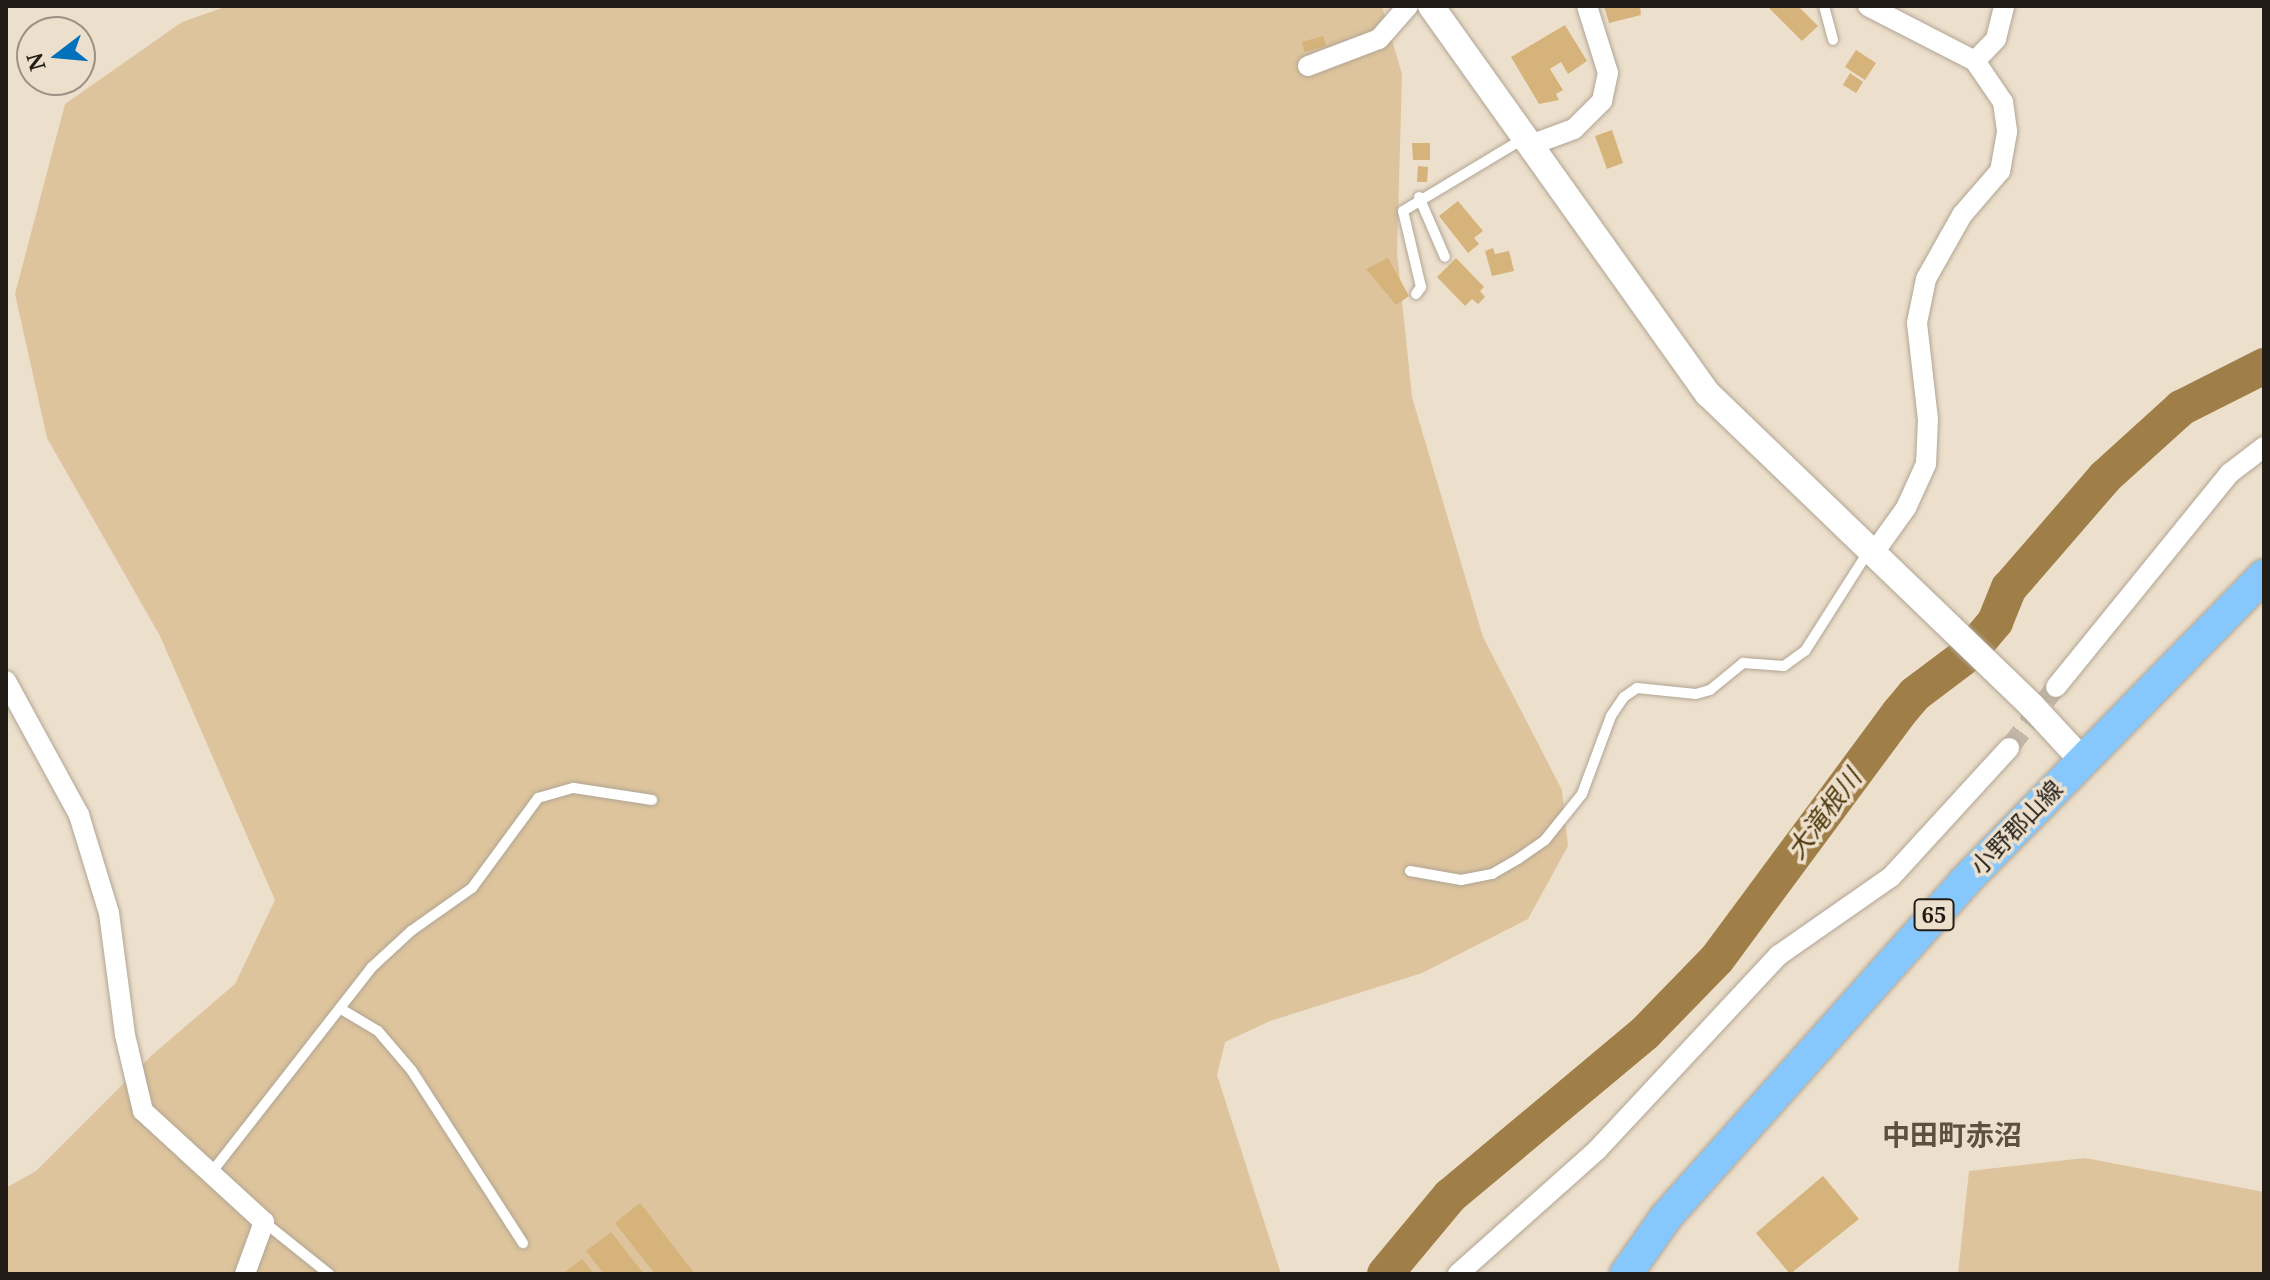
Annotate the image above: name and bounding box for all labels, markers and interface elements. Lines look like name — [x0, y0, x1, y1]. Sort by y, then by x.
north arrow — [16, 16, 96, 96]
text: N — [18, 50, 52, 75]
water label: 大滝根川 — [1780, 763, 1868, 865]
street label: 小野郡山線 — [1964, 774, 2068, 880]
road number: 65 — [1912, 897, 1956, 933]
district label: 中田町赤沼 — [1882, 1117, 2022, 1151]

